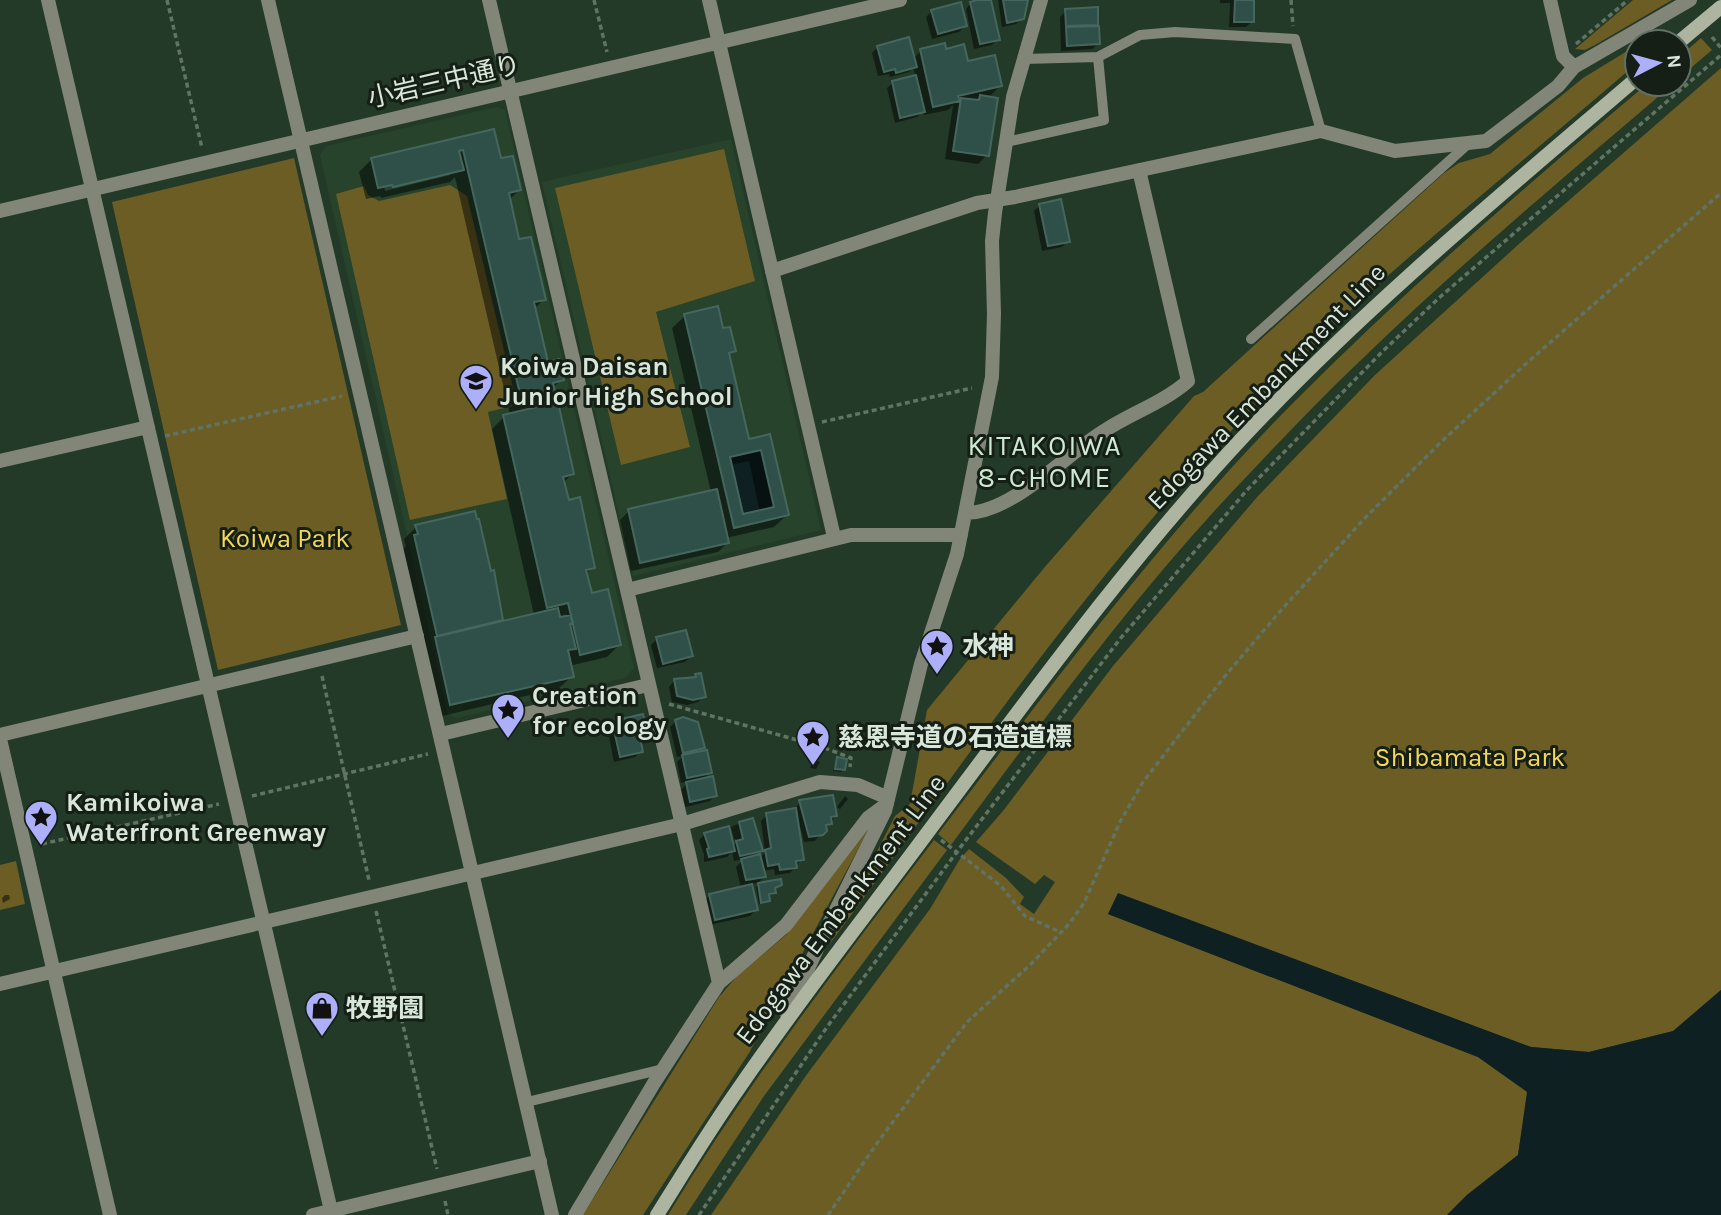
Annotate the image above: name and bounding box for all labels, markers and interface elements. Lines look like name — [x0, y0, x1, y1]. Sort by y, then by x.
north arrow — [1623, 28, 1693, 98]
street label: 小岩三中通り — [365, 49, 524, 114]
text: N — [1662, 53, 1686, 69]
street label: Edogawa Embankment Line — [1141, 257, 1392, 516]
place label: Koiwa Daisan Junior High School — [500, 351, 733, 412]
school or university icon: Koiwa Daisan Junior High School — [457, 362, 495, 411]
district label: KITAKOIWA 8-CHOME — [968, 429, 1122, 494]
park label: Koiwa Park — [220, 523, 350, 554]
place icon: 水神 — [918, 627, 956, 676]
place label: 水神 — [962, 631, 1014, 662]
place label: Creation for ecology — [532, 680, 666, 741]
place icon: Creation for ecology — [489, 691, 527, 740]
place icon: 慈恩寺道の石造道標 — [794, 718, 832, 767]
place label: 慈恩寺道の石造道標 — [838, 722, 1072, 753]
park label: Shibamata Park — [1375, 742, 1565, 773]
street label: Edogawa Embankment Line — [729, 768, 952, 1050]
place label: Kamikoiwa Waterfront Greenway — [66, 787, 326, 848]
place icon: Kamikoiwa Waterfront Greenway — [22, 798, 60, 847]
shop icon: 牧野園 — [303, 989, 341, 1038]
place label: 牧野園 — [346, 993, 424, 1024]

